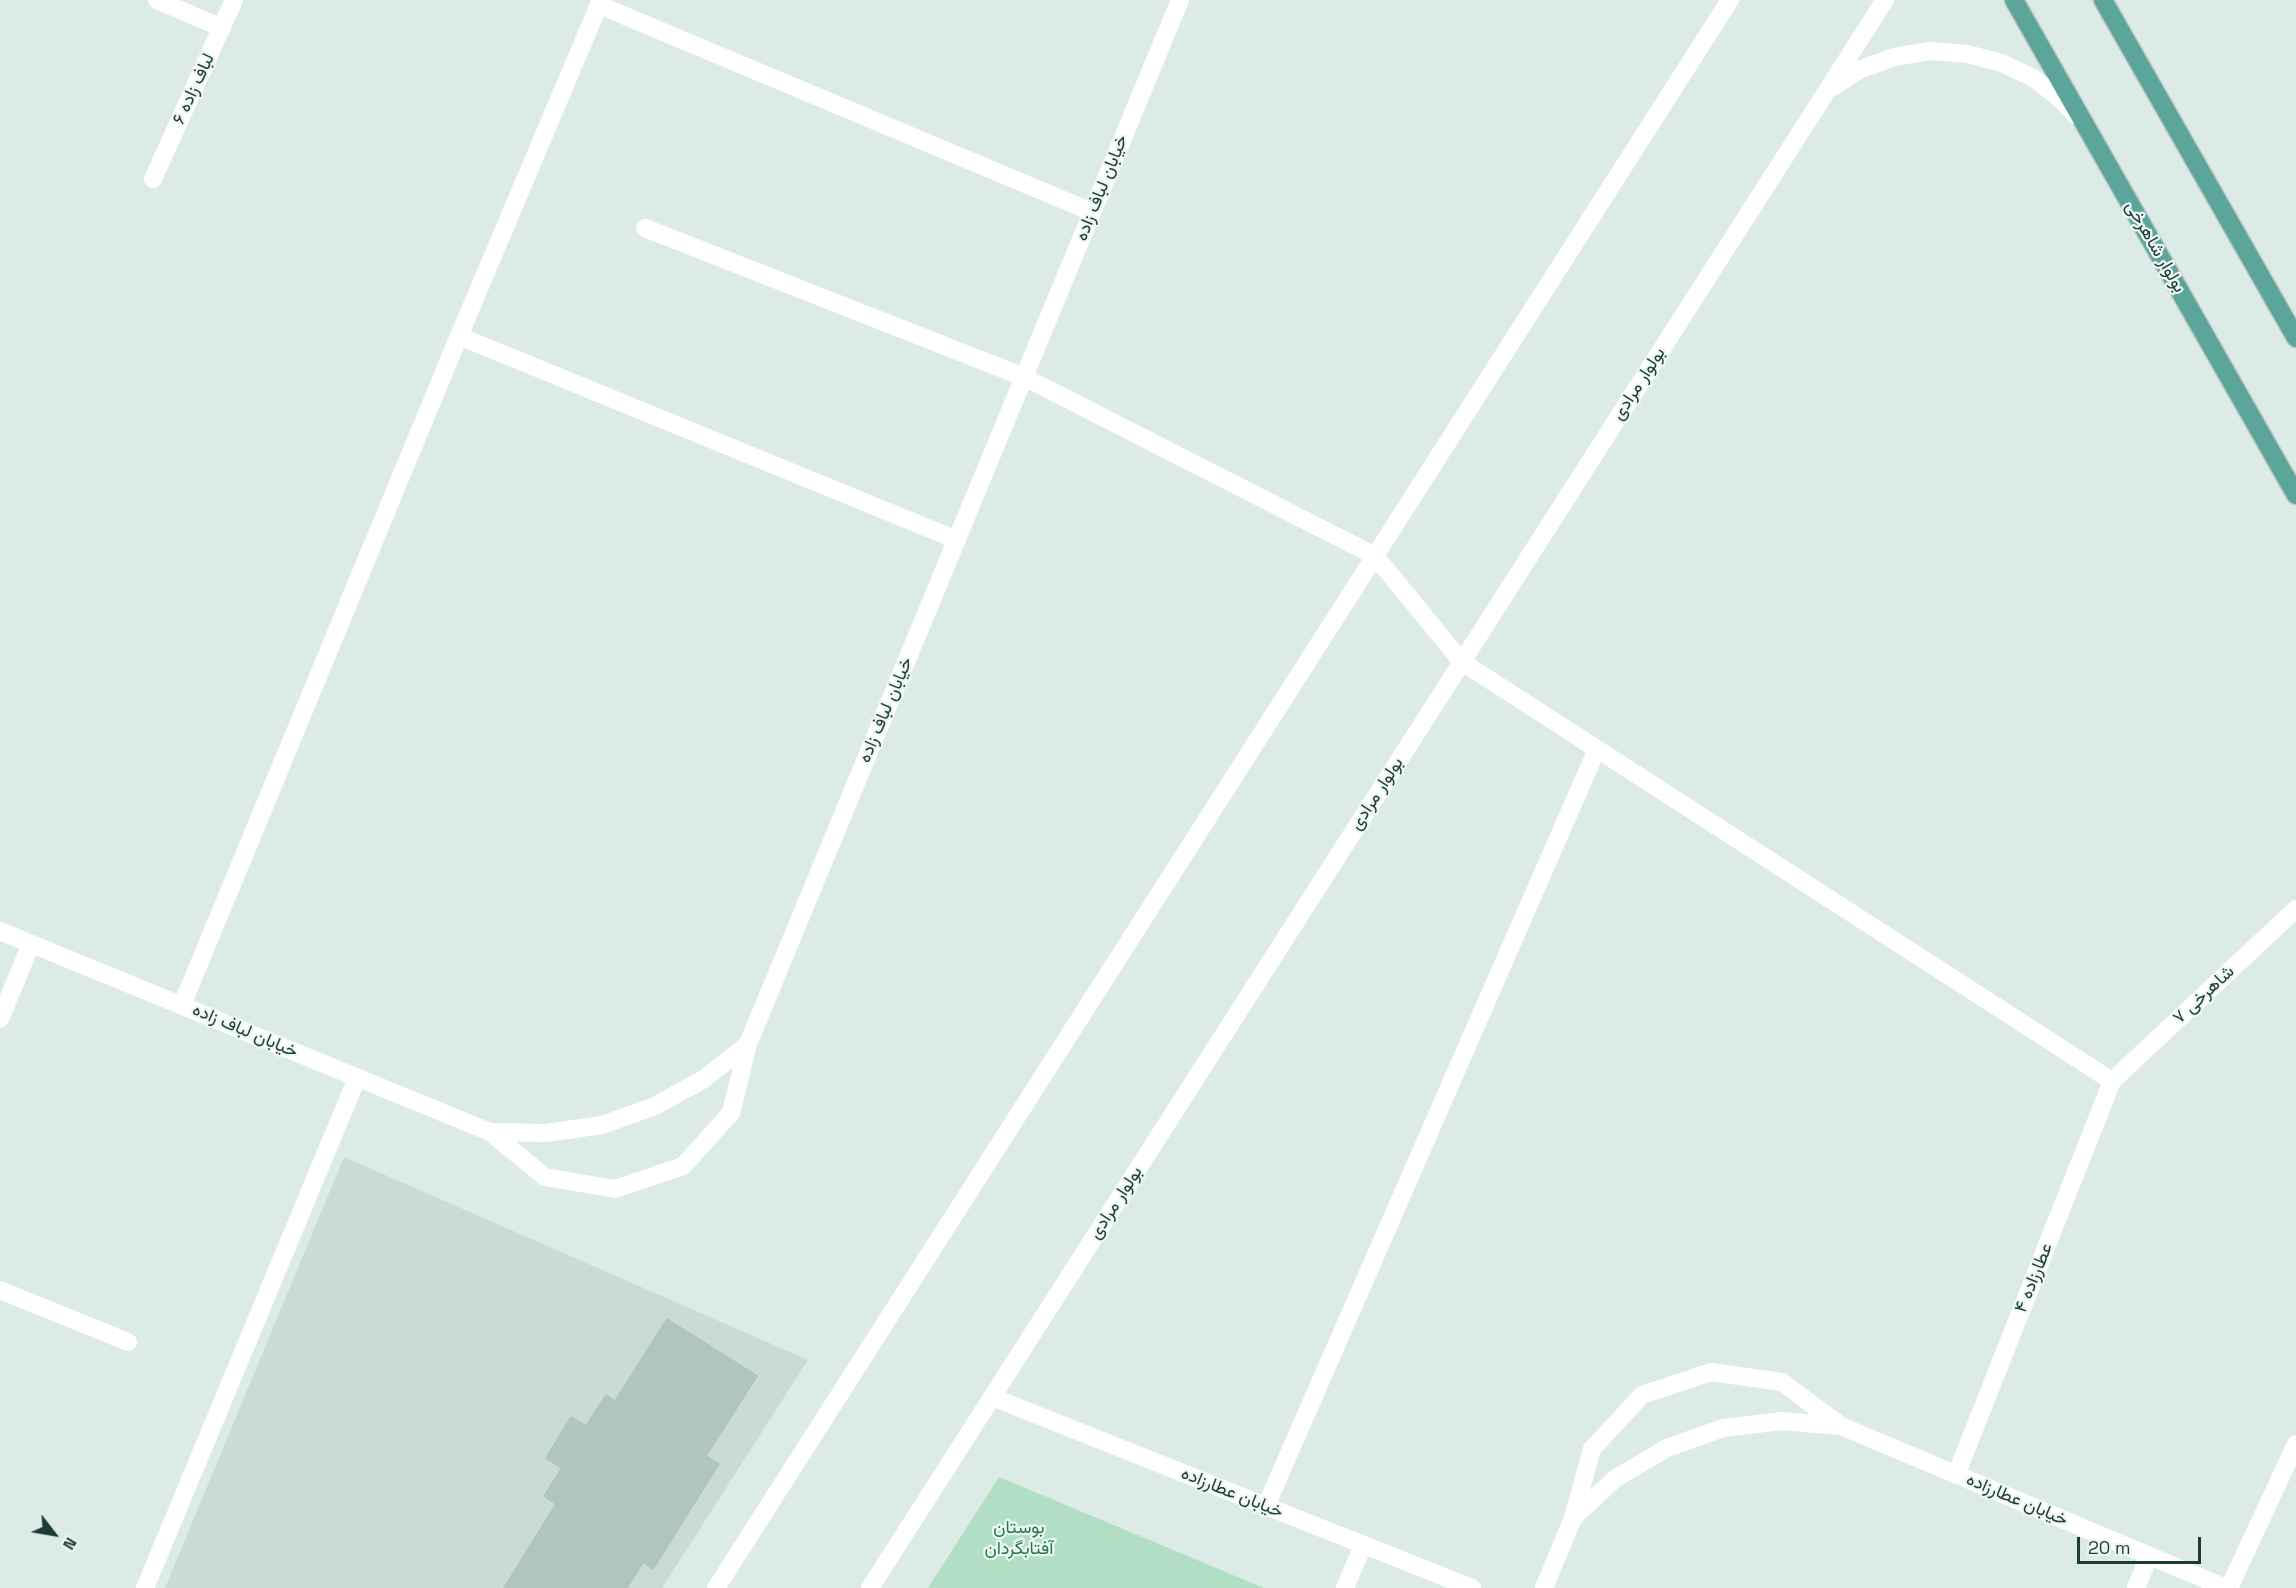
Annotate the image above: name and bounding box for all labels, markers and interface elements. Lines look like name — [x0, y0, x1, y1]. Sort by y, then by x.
street label: لباف زاده ۶ — [168, 50, 220, 128]
street label: خیابان لباف زاده — [1071, 132, 1133, 244]
street label: بولوار شاهرخی — [2120, 197, 2190, 297]
street label: بولوار مرادی — [1608, 344, 1670, 424]
street label: خیابان لباف زاده — [854, 654, 918, 766]
street label: بولوار مرادی — [1346, 754, 1408, 834]
street label: شاهرخی ۷ — [2169, 961, 2239, 1029]
street label: خیابان لباف زاده — [189, 999, 301, 1063]
street label: بولوار مرادی — [1085, 1163, 1147, 1243]
street label: عطارزاده ۴ — [2010, 1240, 2058, 1316]
street label: خیابان عطارزاده — [1178, 1463, 1286, 1523]
street label: خیابان عطارزاده — [1963, 1469, 2071, 1531]
north arrow — [24, 1504, 84, 1564]
park label: بوستان آفتابگردان — [984, 1517, 1054, 1559]
scale bar — [2080, 1525, 2204, 1563]
text: N — [58, 1534, 82, 1554]
text: 20 m — [2088, 1536, 2131, 1559]

